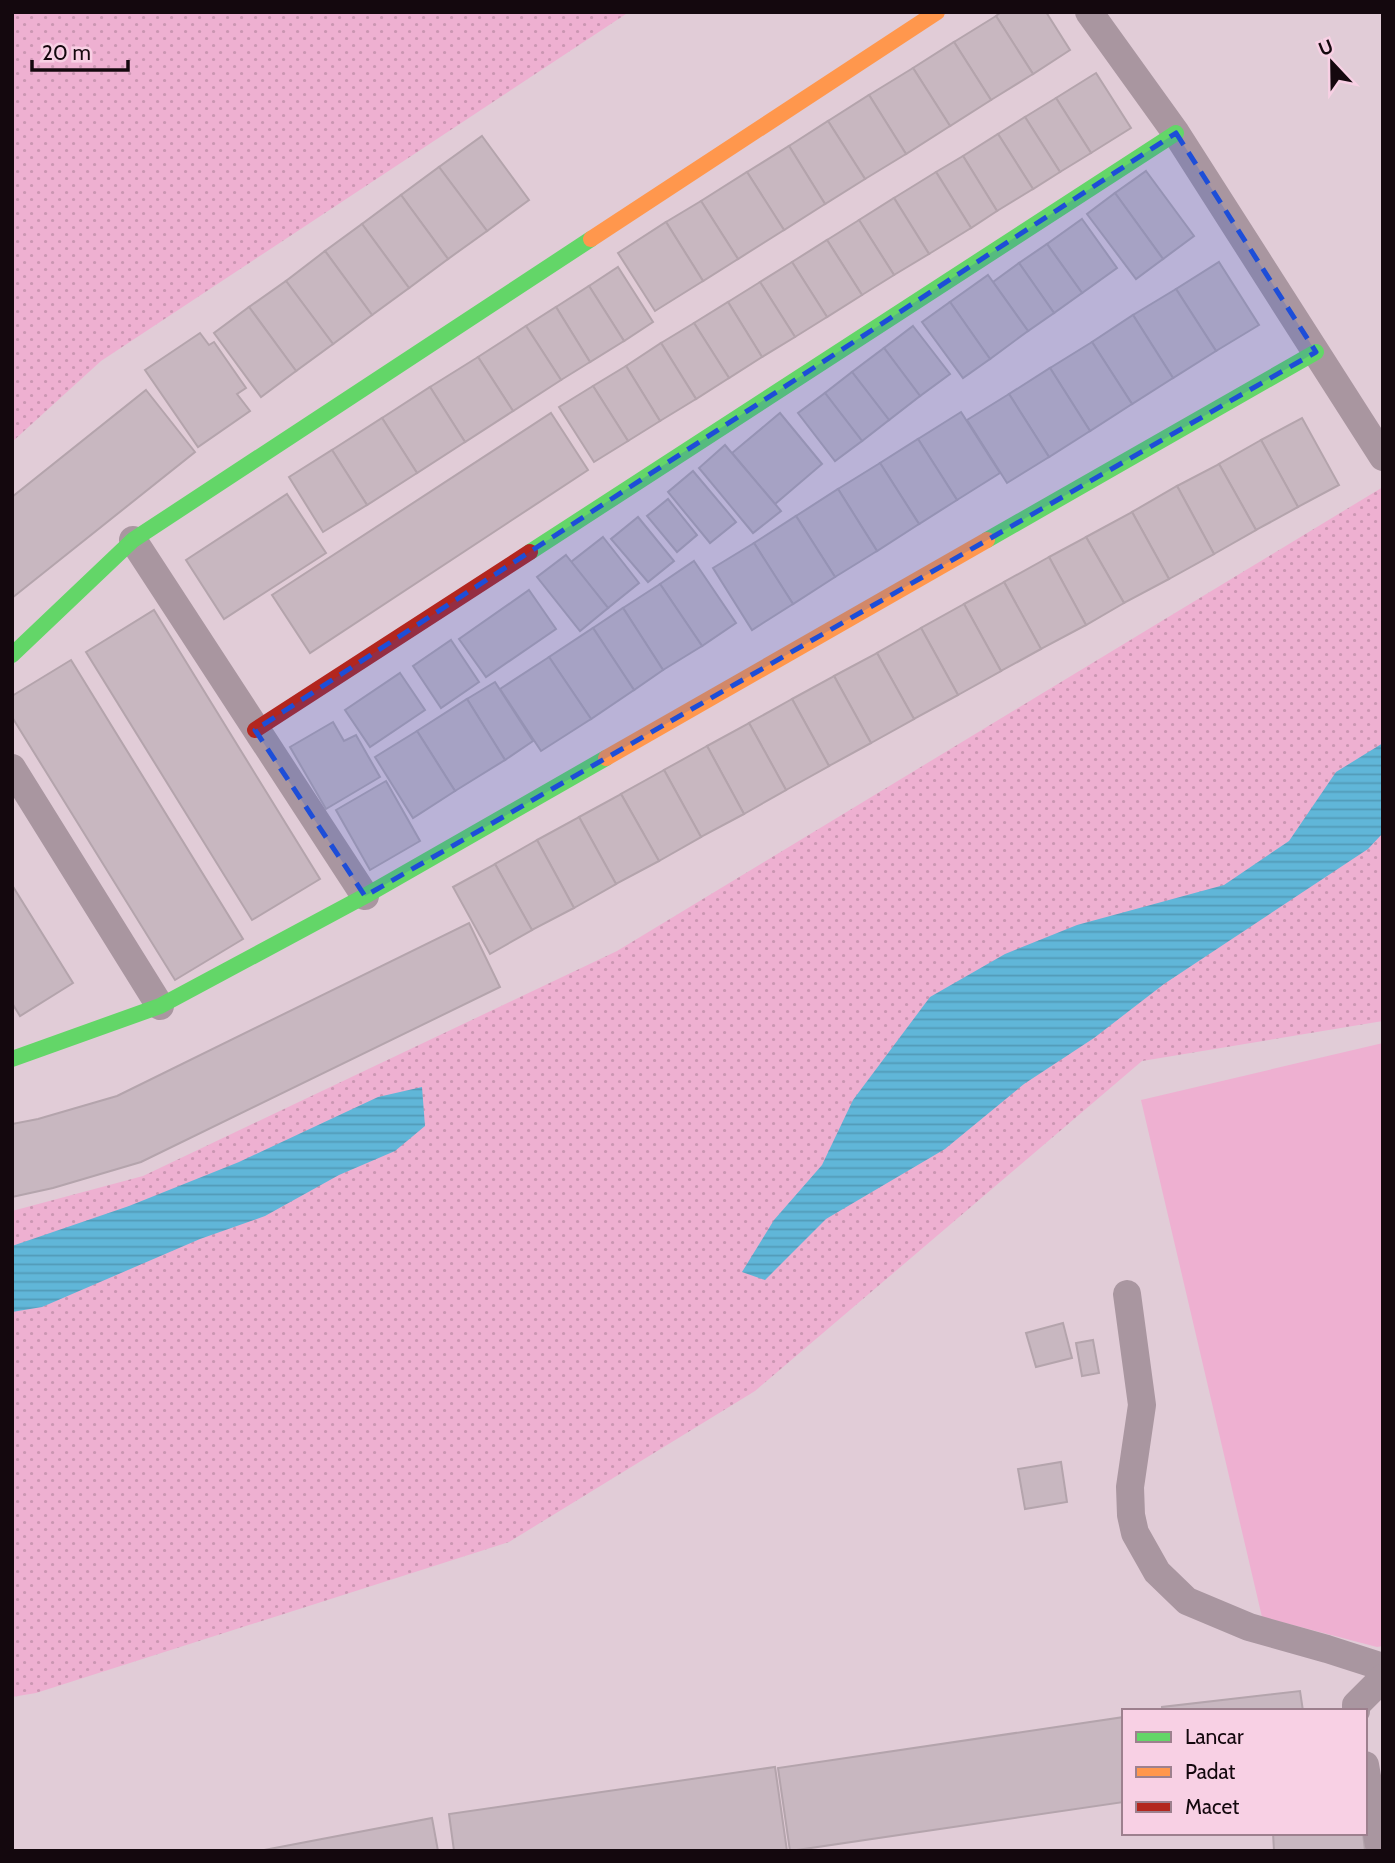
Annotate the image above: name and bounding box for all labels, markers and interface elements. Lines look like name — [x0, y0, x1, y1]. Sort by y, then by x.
scale bar — [32, 28, 128, 72]
north arrow — [1297, 28, 1367, 98]
text: U — [1315, 34, 1336, 61]
text: 20 m — [42, 40, 91, 65]
legend — [1122, 1709, 1367, 1835]
text: Lancar — [1185, 1724, 1244, 1749]
text: Padat — [1185, 1759, 1235, 1784]
text: Macet — [1185, 1794, 1239, 1819]

